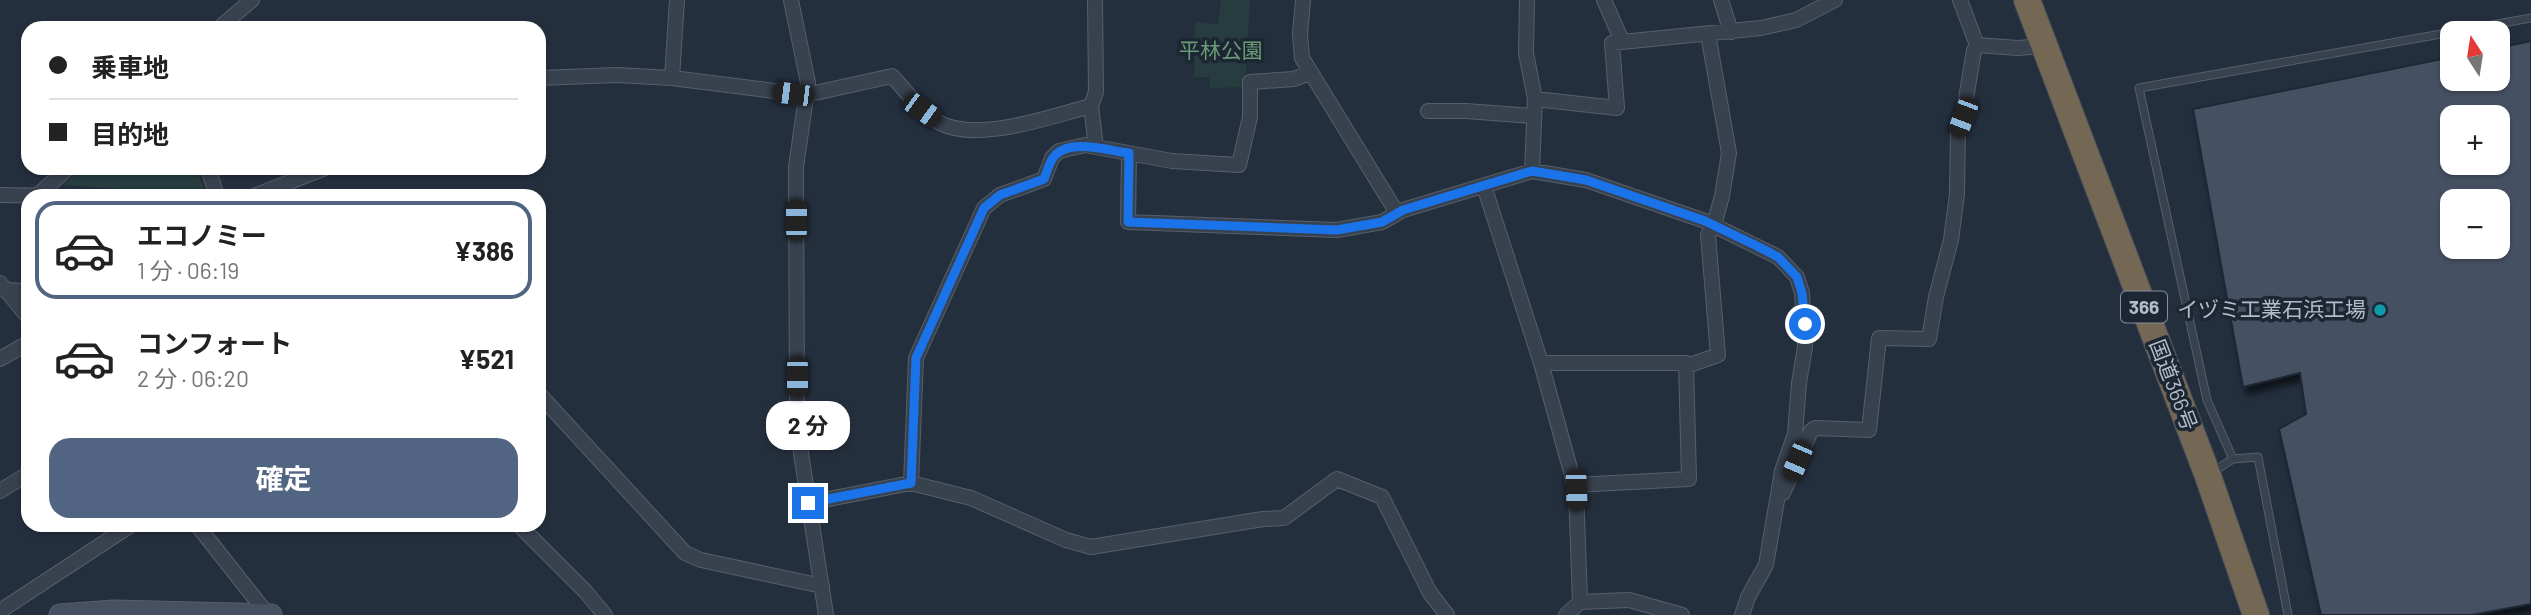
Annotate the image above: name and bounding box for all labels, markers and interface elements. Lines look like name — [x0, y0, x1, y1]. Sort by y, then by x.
north arrow — [2440, 21, 2510, 91]
map controls — [2440, 21, 2510, 259]
park label: 平林公園 — [1179, 37, 1263, 62]
text: 乗車地 — [91, 51, 169, 82]
car — [771, 81, 816, 107]
car — [899, 89, 946, 131]
car — [1946, 94, 1981, 140]
button: + — [2440, 105, 2510, 175]
text: 目的地 — [91, 118, 169, 149]
button: − — [2440, 189, 2510, 259]
car — [786, 199, 807, 241]
icon: car — [53, 219, 116, 282]
text: エコノミー — [137, 219, 267, 250]
text: ¥386 — [454, 235, 514, 266]
text: 1 分 · 06:19 — [137, 256, 239, 284]
road number: 366 — [2121, 292, 2167, 322]
place label: イヅミ工業石浜工場 — [2177, 296, 2366, 321]
marker: イヅミ工業石浜工場 — [2372, 302, 2388, 318]
route start — [1789, 308, 1821, 340]
icon: car — [53, 327, 116, 390]
text: コンフォート — [137, 327, 292, 358]
street label: 国道366号 — [2146, 335, 2203, 433]
text: ¥521 — [459, 343, 514, 374]
car — [787, 356, 808, 398]
text: 2 分 · 06:20 — [137, 364, 249, 392]
callout: 2 分 — [766, 402, 850, 450]
text: 2 分 — [788, 411, 828, 439]
button: 確定 — [49, 438, 518, 518]
car — [1780, 438, 1815, 484]
car — [1565, 469, 1588, 511]
route end — [792, 487, 824, 519]

